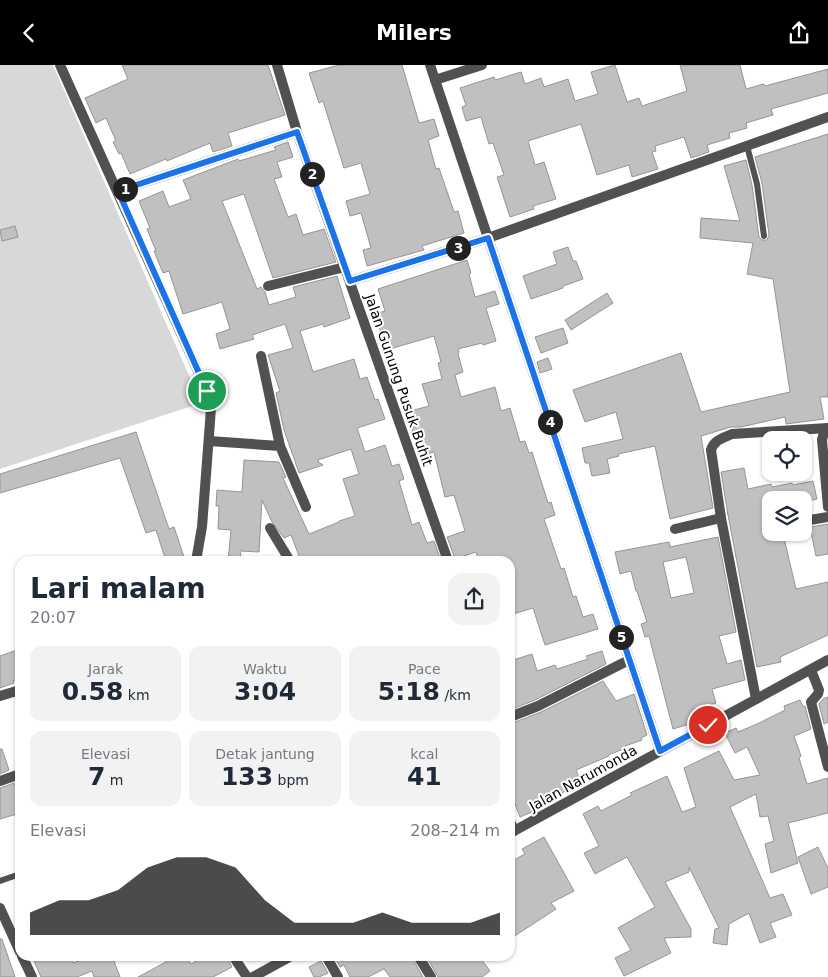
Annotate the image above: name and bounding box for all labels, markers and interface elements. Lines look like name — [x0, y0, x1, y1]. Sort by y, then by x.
icon: back — [15, 19, 43, 47]
icon: share — [785, 19, 813, 47]
text: Milers — [376, 20, 452, 45]
pin: 2 — [300, 161, 324, 187]
text: 2 — [308, 166, 317, 182]
pin: 1 — [112, 177, 138, 201]
text: 1 — [121, 181, 130, 197]
pin: 3 — [446, 235, 470, 261]
text: 3 — [454, 240, 463, 256]
street label: Jalan Gunung Pusuk Buhit — [362, 291, 436, 469]
pin — [186, 370, 228, 412]
icon: arrive — [193, 377, 221, 405]
pin: 4 — [538, 409, 562, 435]
text: 4 — [546, 414, 555, 430]
map controls — [762, 431, 812, 541]
button: locate — [762, 431, 812, 481]
button: layers — [762, 491, 812, 541]
text: Lari malam — [30, 572, 206, 605]
button: share — [448, 573, 500, 625]
text: 20:07 — [30, 608, 76, 627]
pin: 5 — [608, 625, 634, 649]
text: 5 — [617, 629, 626, 645]
text: Jarak — [88, 661, 123, 677]
text: Waktu — [243, 661, 287, 677]
text: Pace — [408, 661, 441, 677]
text: 0.58 — [62, 677, 123, 706]
text: 3:04 — [234, 677, 296, 706]
text: 5:18 — [378, 677, 440, 706]
text: km — [123, 687, 150, 703]
text: /km — [440, 687, 471, 703]
pin — [687, 704, 729, 746]
icon: check — [694, 711, 722, 739]
street label: Jalan Narumonda — [525, 742, 640, 815]
text: Elevasi — [81, 746, 130, 762]
text: Detak jantung — [215, 746, 315, 762]
text: kcal — [410, 746, 438, 762]
text: 7 — [88, 762, 105, 791]
text: 133 — [221, 762, 273, 791]
text: 41 — [407, 762, 442, 791]
text: m — [105, 772, 123, 788]
text: bpm — [273, 772, 309, 788]
text: Elevasi — [30, 821, 86, 840]
text: 208–214 m — [410, 821, 500, 840]

